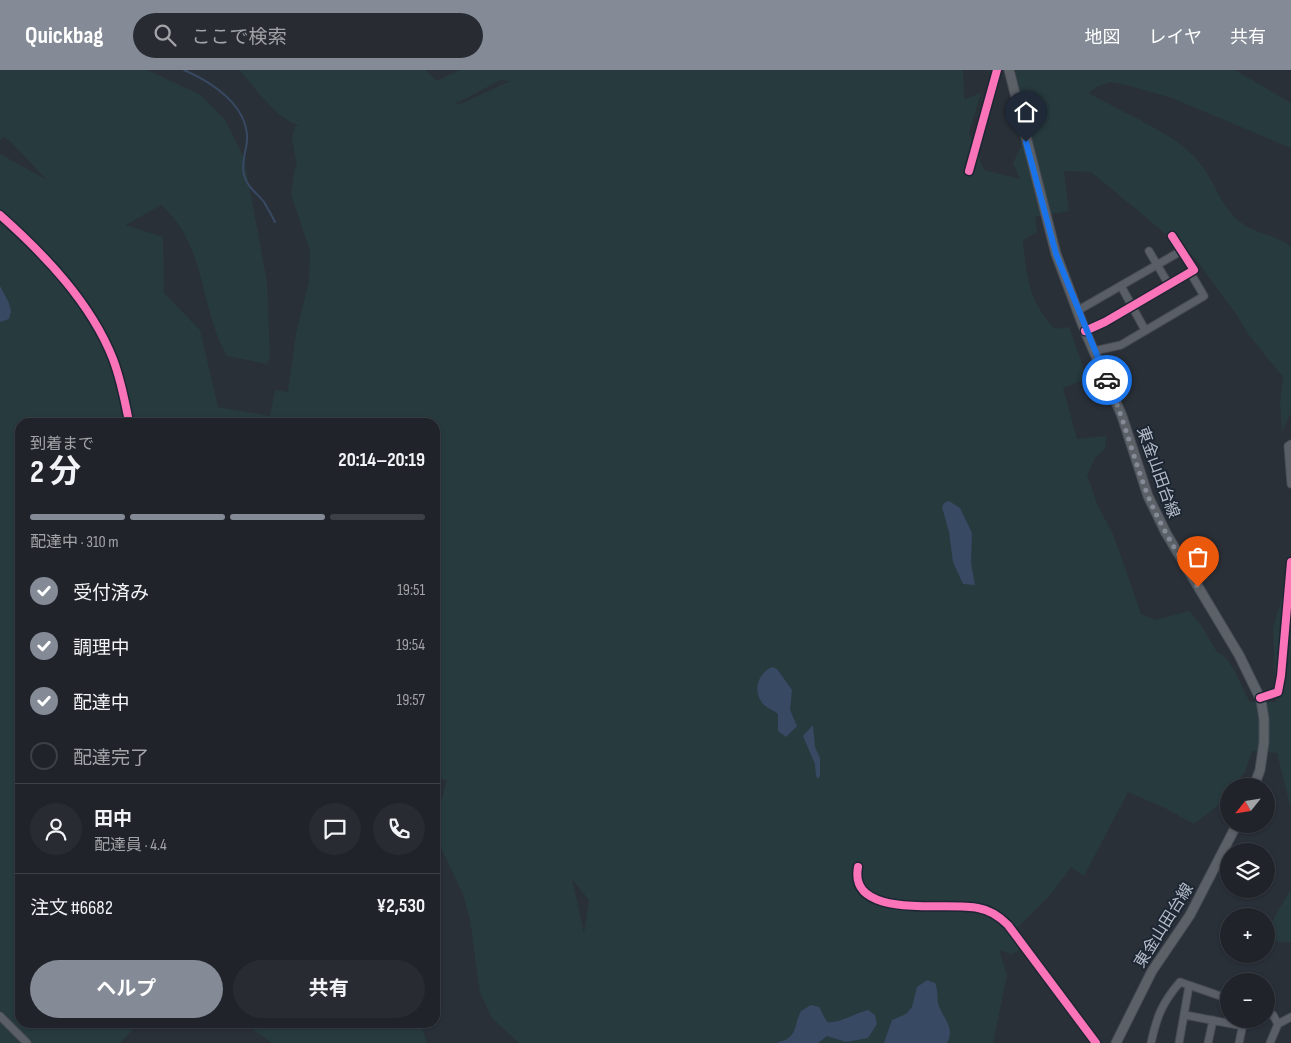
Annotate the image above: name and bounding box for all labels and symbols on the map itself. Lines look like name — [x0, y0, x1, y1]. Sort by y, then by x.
pin — [1005, 91, 1047, 142]
courier — [1082, 355, 1132, 405]
street label: 東金山田台線 — [1132, 424, 1183, 521]
pin — [1177, 536, 1219, 587]
north arrow — [1220, 778, 1275, 832]
street label: 東金山田台線 — [1131, 880, 1198, 972]

